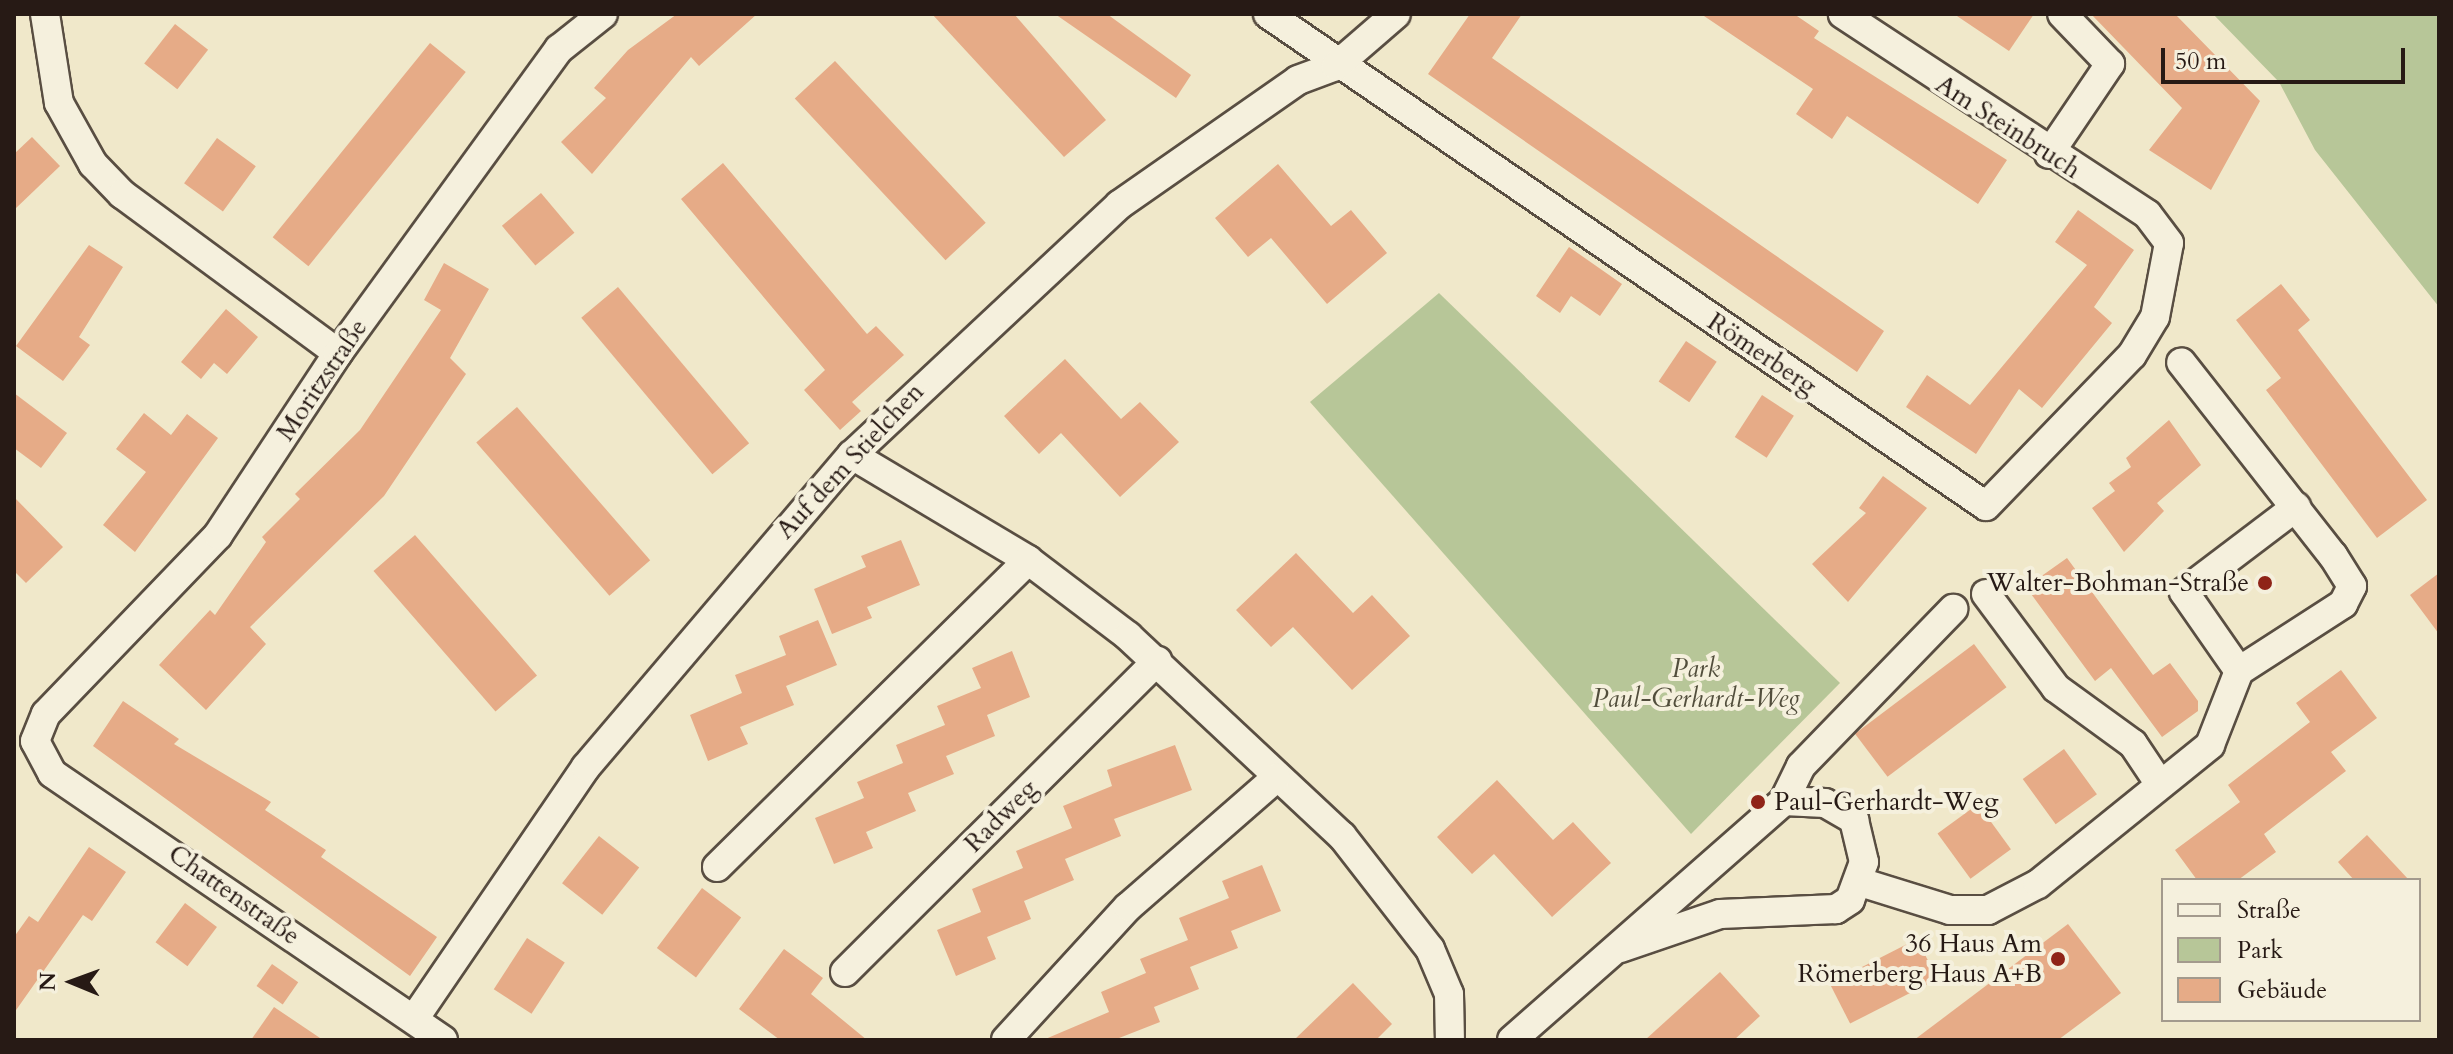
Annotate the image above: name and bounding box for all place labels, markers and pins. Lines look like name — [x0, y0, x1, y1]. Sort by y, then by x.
place label: Walter-Bohman-Straße — [1986, 567, 2249, 599]
marker: Walter-Bohman-Straße — [2256, 574, 2274, 592]
place label: Paul-Gerhardt-Weg — [1774, 786, 1999, 818]
marker: Paul-Gerhardt-Weg — [1749, 793, 1767, 811]
place label: 36 Haus Am Römerberg Haus A+B — [1797, 928, 2042, 990]
marker: 36 Haus Am Römerberg Haus A+B — [2049, 950, 2067, 968]

